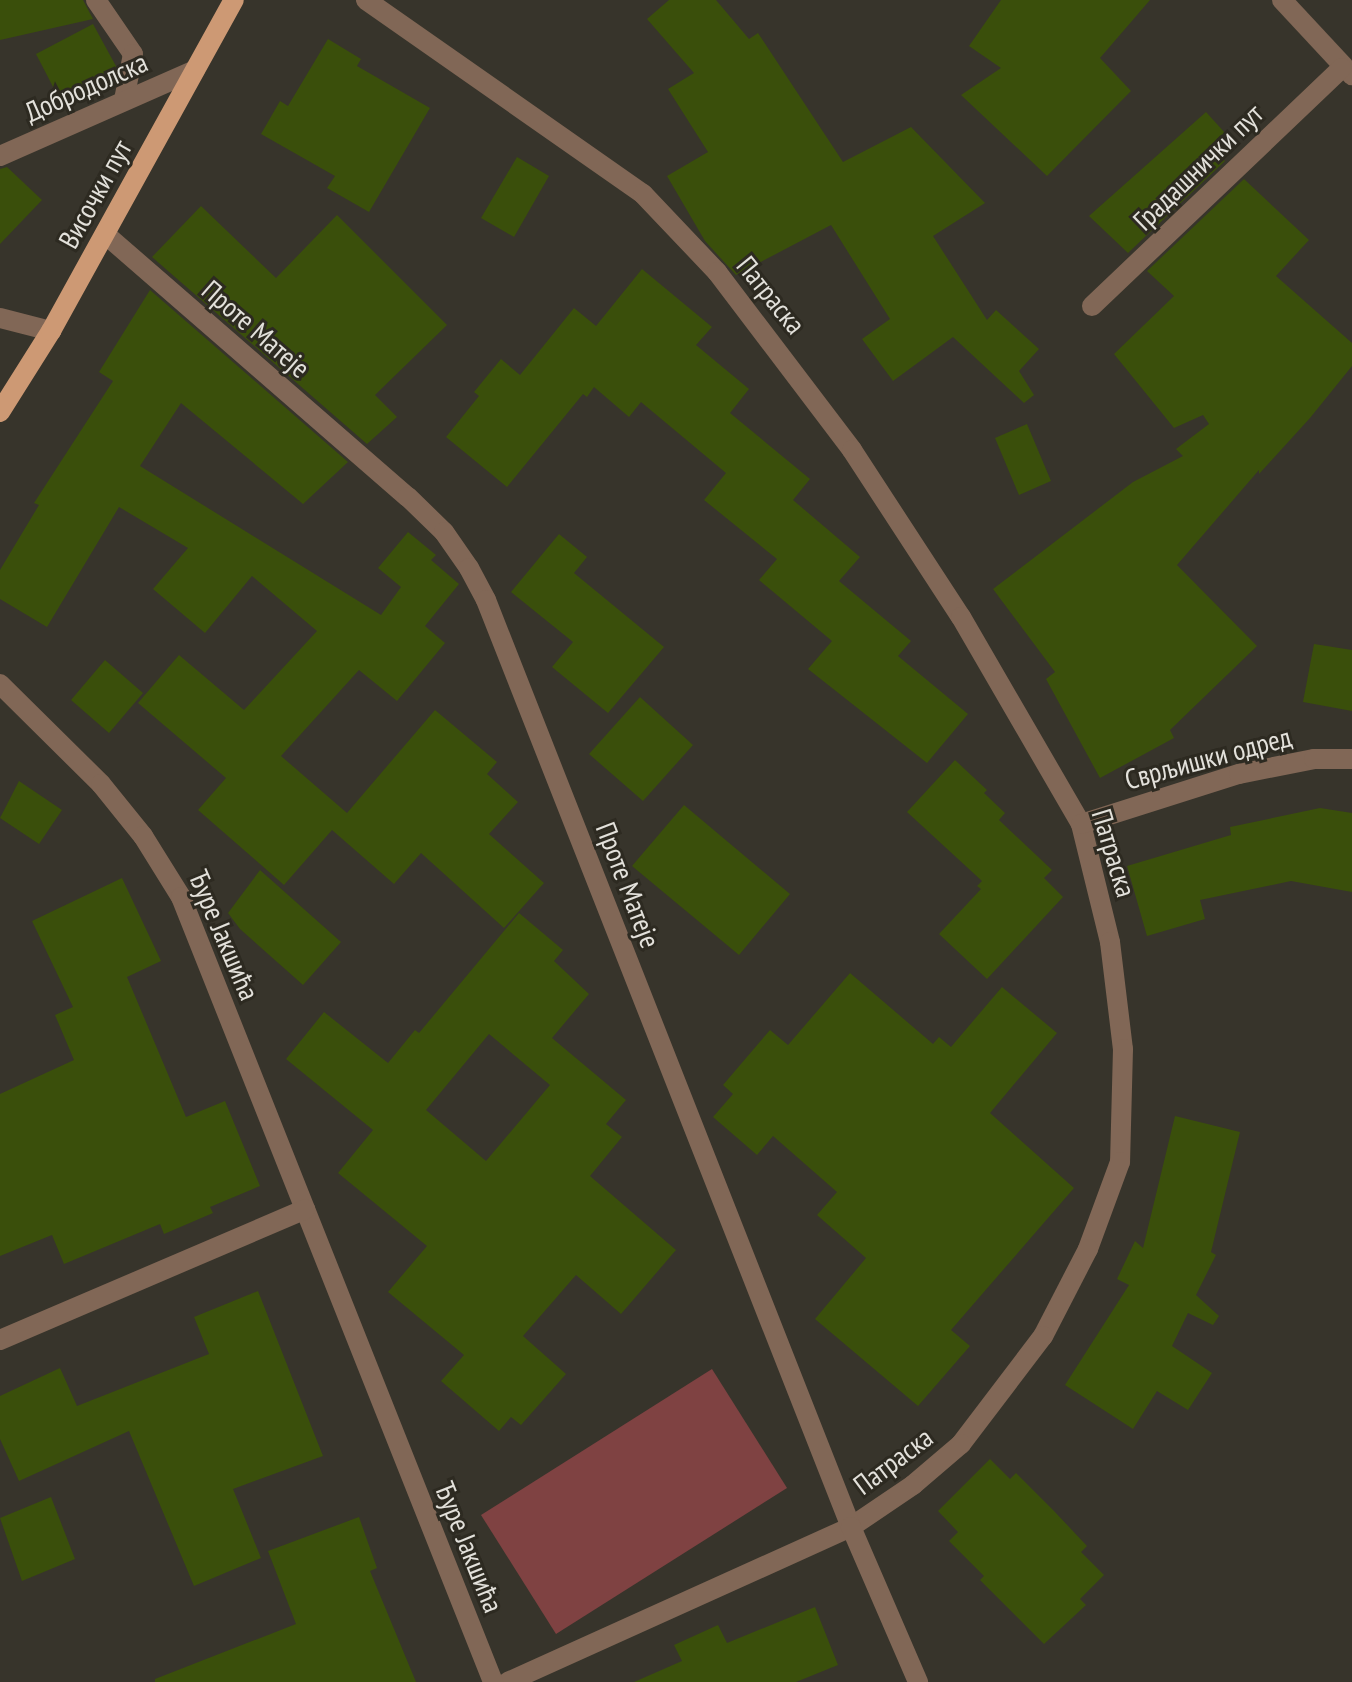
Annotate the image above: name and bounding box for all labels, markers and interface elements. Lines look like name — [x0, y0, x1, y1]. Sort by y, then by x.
street label: Добродолска — [19, 45, 153, 129]
street label: Градашнички пут — [1126, 97, 1270, 237]
street label: Височки пут — [51, 134, 139, 254]
street label: Патраска — [730, 249, 812, 341]
street label: Проте Матеје — [195, 273, 317, 385]
street label: Сврљишки одред — [1121, 720, 1295, 796]
street label: Патраска — [1085, 805, 1143, 901]
street label: Проте Матеје — [589, 818, 667, 952]
street label: Ђуре Јакшића — [182, 865, 266, 1005]
street label: Патраска — [847, 1420, 939, 1502]
street label: Ђуре Јакшића — [428, 1477, 510, 1617]

